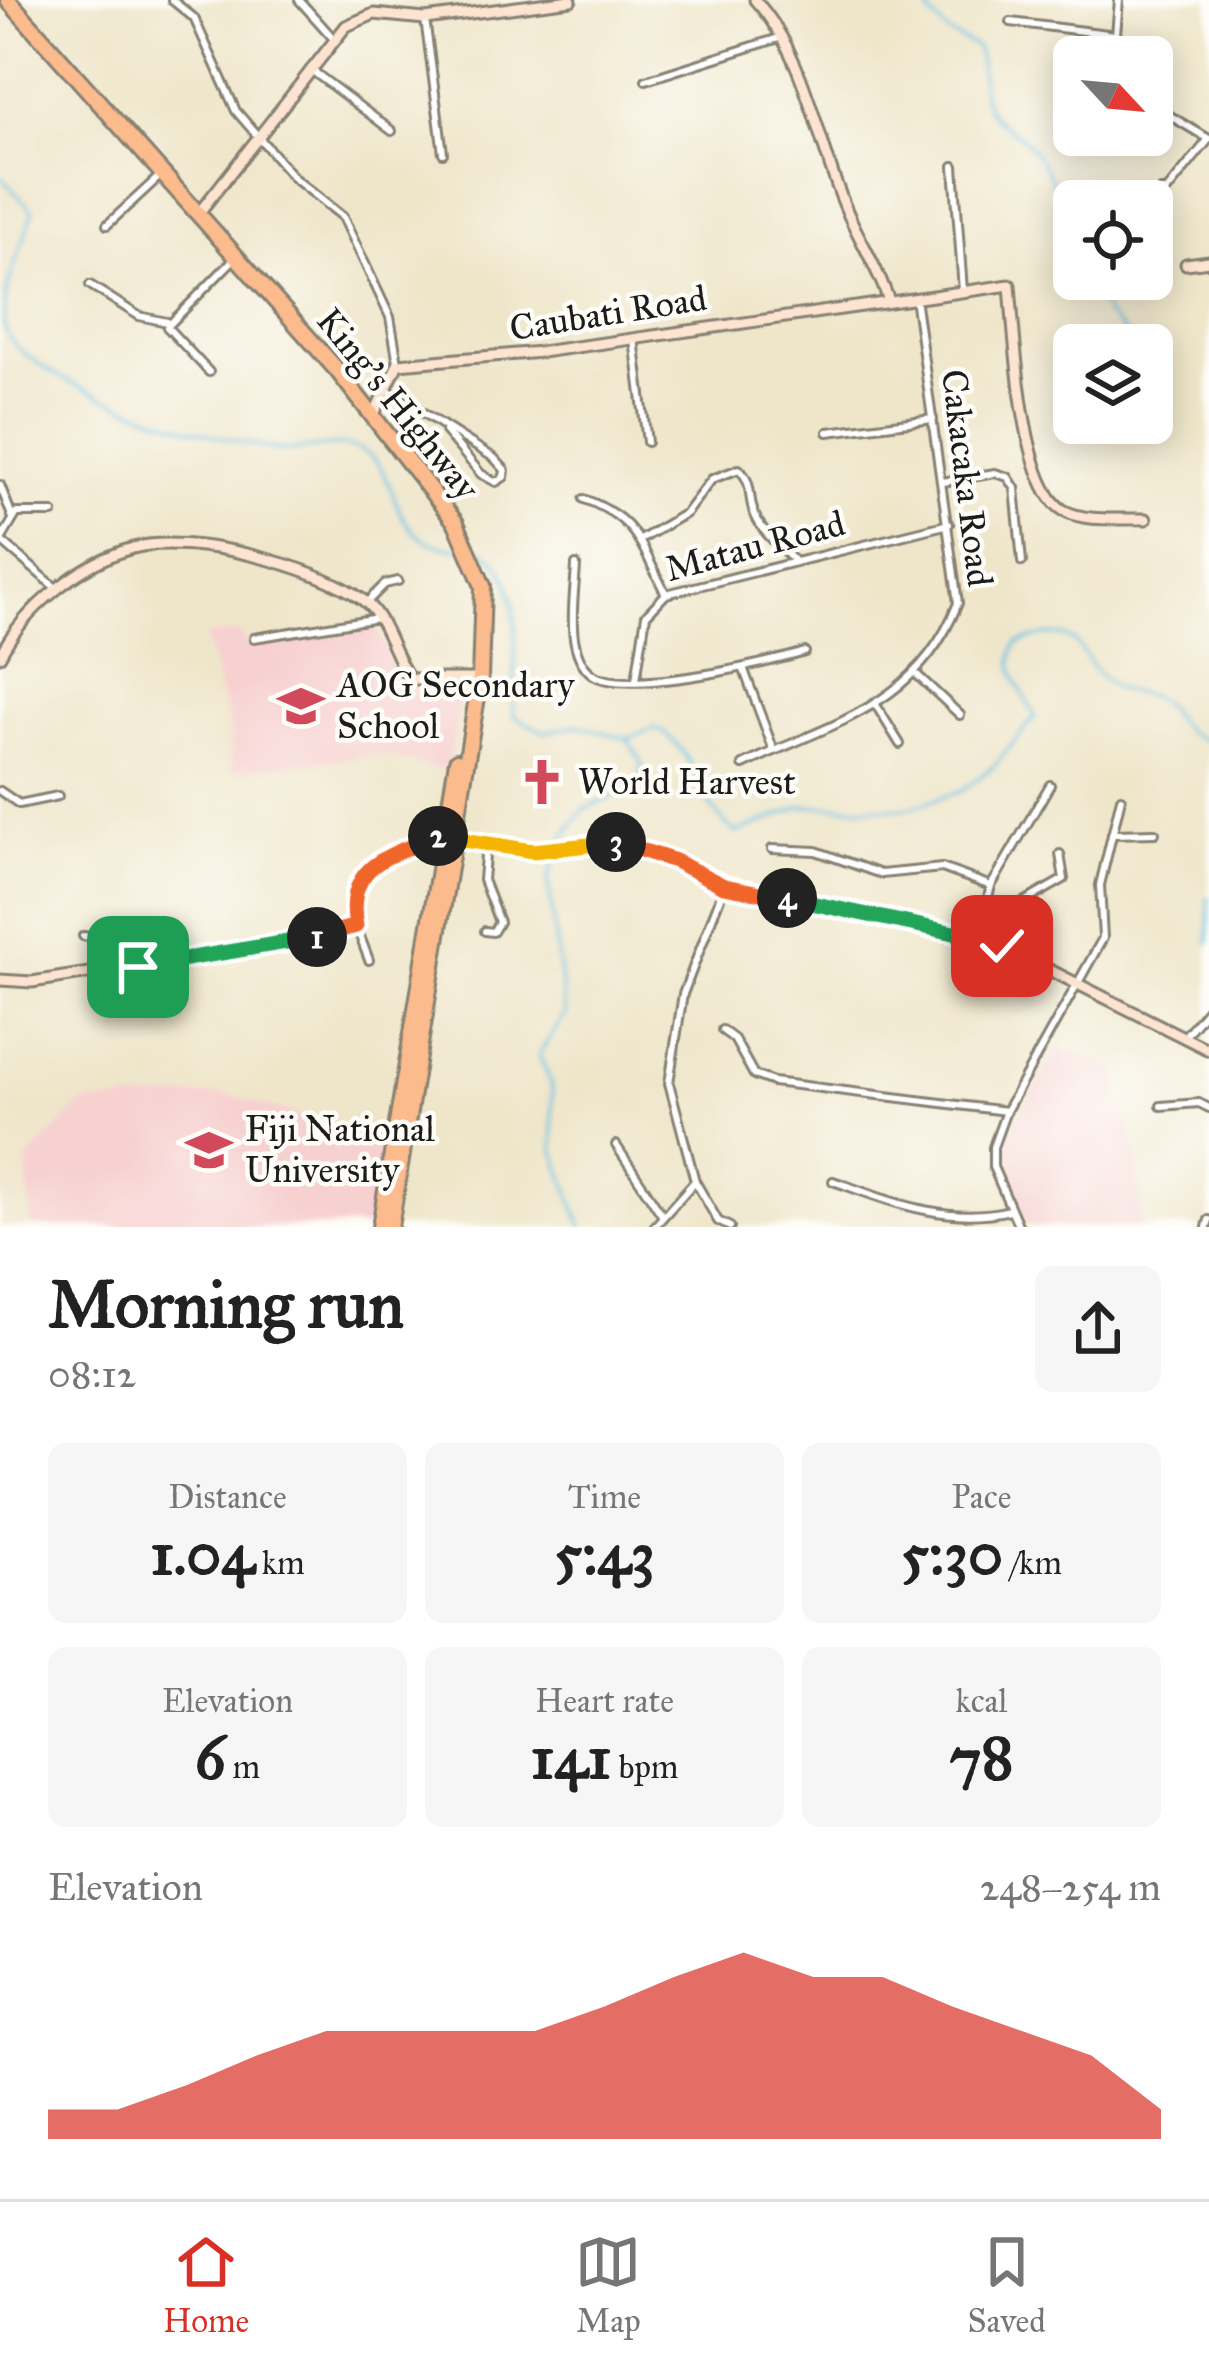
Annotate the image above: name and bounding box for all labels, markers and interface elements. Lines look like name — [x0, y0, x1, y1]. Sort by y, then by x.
north arrow — [1053, 36, 1173, 156]
map controls — [1053, 36, 1173, 444]
button: locate — [1053, 180, 1173, 300]
street label: Caubati Road — [506, 276, 710, 350]
street label: King's Highway — [307, 299, 489, 510]
button: layers — [1053, 324, 1173, 444]
street label: Cakacaka Road — [932, 367, 1002, 589]
street label: Matau Road — [660, 501, 850, 591]
place label: AOG Secondary School — [335, 663, 575, 748]
school or university icon: AOG Secondary School — [276, 681, 326, 731]
church icon: World Harvest — [517, 757, 567, 807]
place label: World Harvest — [578, 760, 796, 804]
pin: 2 — [408, 806, 468, 866]
pin: 3 — [586, 812, 646, 872]
text: 2 — [430, 816, 446, 856]
text: 3 — [609, 822, 623, 862]
pin: 4 — [757, 868, 817, 928]
text: 4 — [778, 878, 796, 918]
pin — [951, 895, 1053, 997]
pin: 1 — [287, 907, 347, 967]
icon: check — [969, 913, 1035, 979]
pin — [87, 916, 189, 1018]
text: 1 — [310, 917, 324, 957]
icon: arrive — [105, 934, 171, 1000]
place label: Fiji National University — [245, 1107, 435, 1192]
school or university icon: Fiji National University — [184, 1125, 234, 1175]
text: Morning run — [48, 1264, 404, 1345]
button: share — [1035, 1266, 1161, 1392]
text: 08:12 — [48, 1350, 136, 1398]
text: Distance — [168, 1477, 287, 1517]
text: Time — [568, 1477, 641, 1517]
text: Pace — [952, 1477, 1011, 1517]
text: 1.04 — [150, 1517, 255, 1590]
text: 5:43 — [554, 1517, 655, 1590]
text: 5:30 — [901, 1517, 1003, 1590]
text: km — [255, 1543, 305, 1583]
text: /km — [1003, 1543, 1062, 1583]
text: Elevation — [162, 1681, 293, 1721]
text: Heart rate — [535, 1681, 674, 1721]
text: kcal — [956, 1681, 1007, 1721]
text: 6 — [195, 1721, 225, 1794]
text: 141 — [530, 1721, 611, 1794]
text: 78 — [950, 1721, 1013, 1794]
text: m — [225, 1747, 260, 1787]
text: bpm — [611, 1747, 679, 1787]
text: Elevation — [48, 1863, 203, 1911]
text: 248–254 m — [980, 1863, 1161, 1911]
tab: Home — [163, 2229, 249, 2341]
tab: Map — [575, 2229, 641, 2341]
tab: Saved — [968, 2229, 1046, 2341]

